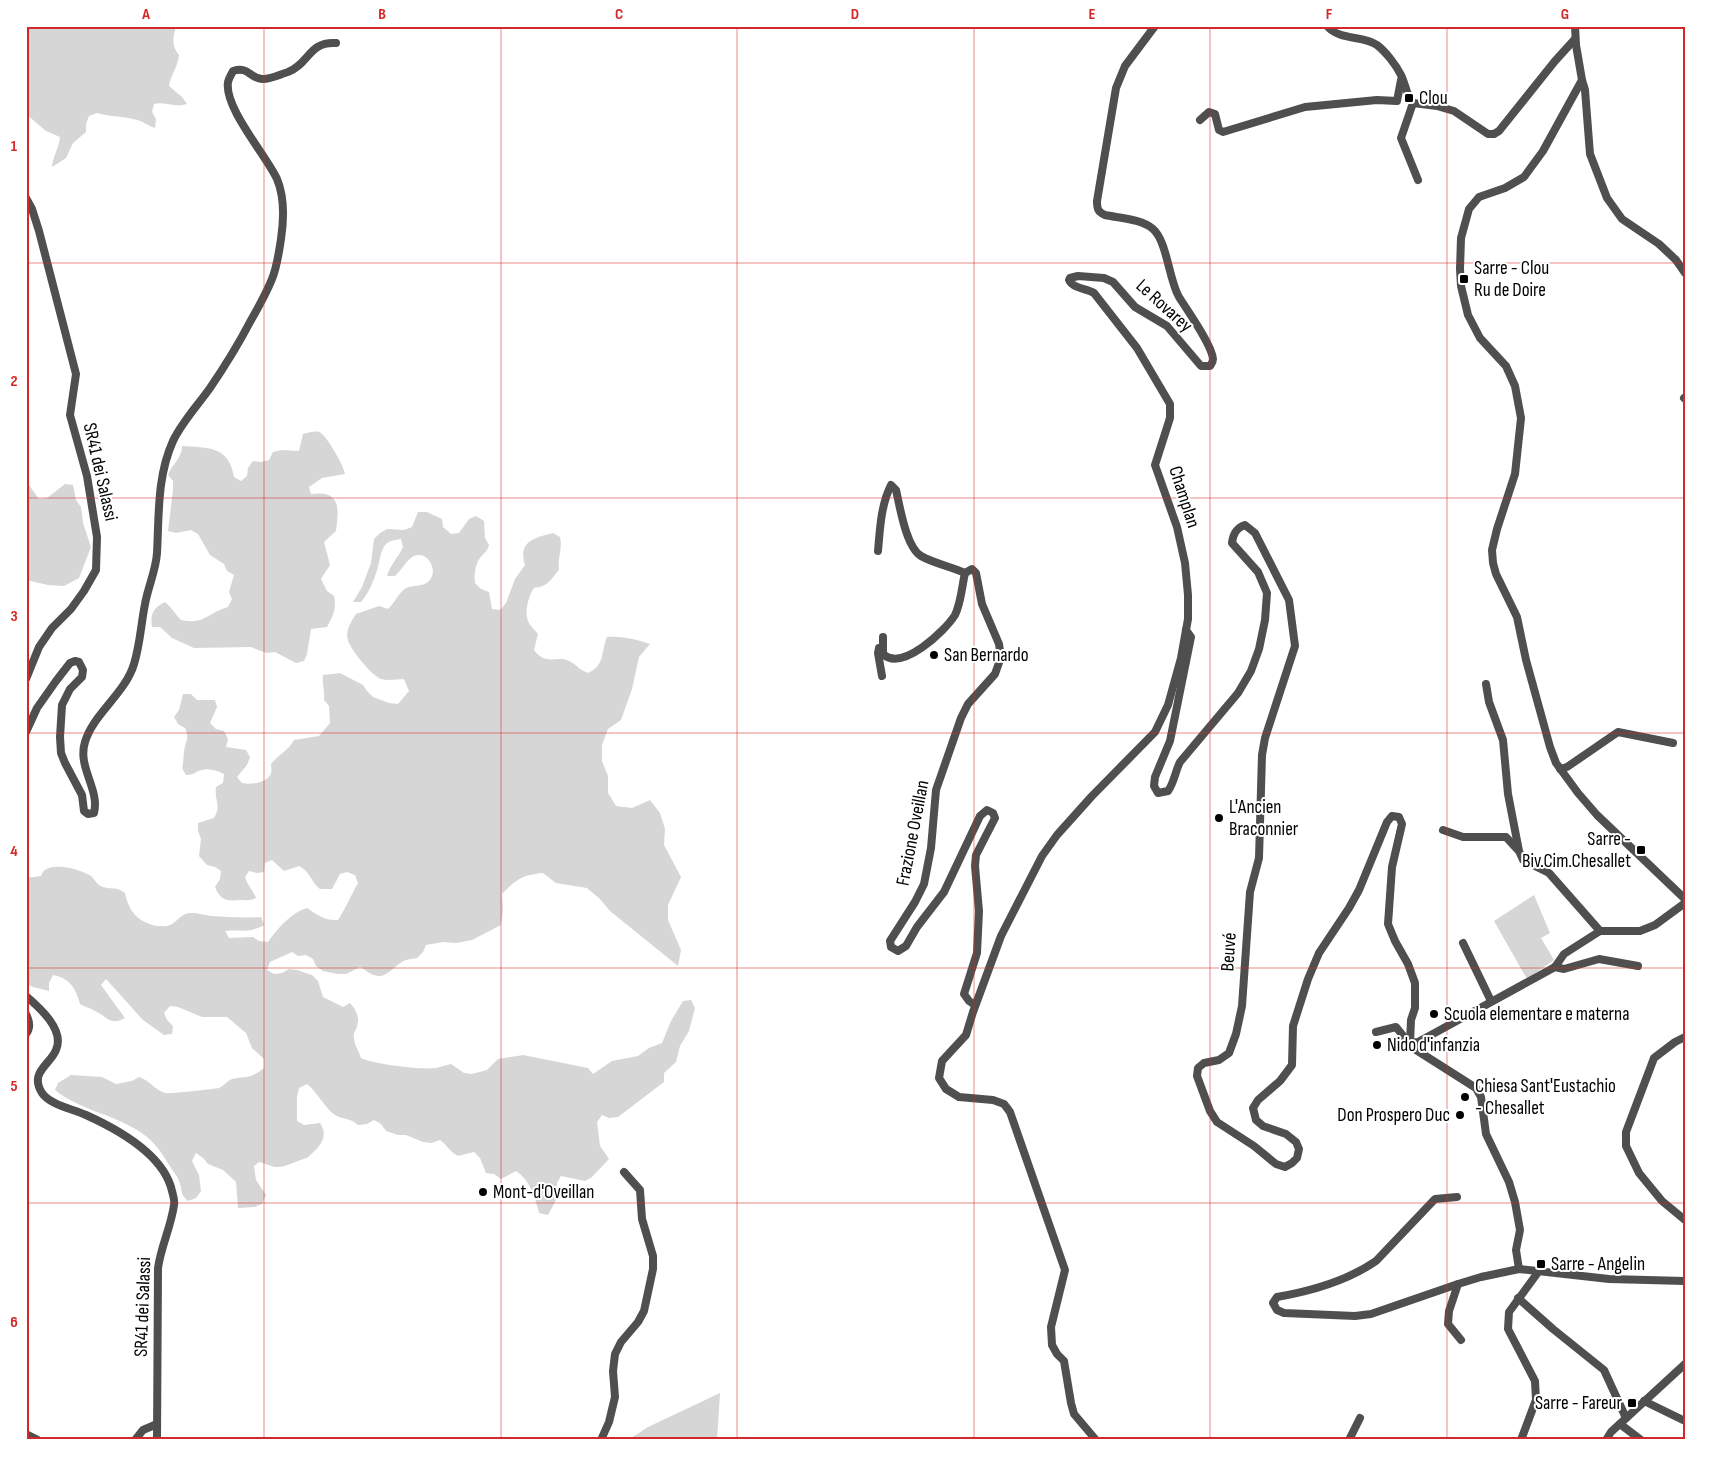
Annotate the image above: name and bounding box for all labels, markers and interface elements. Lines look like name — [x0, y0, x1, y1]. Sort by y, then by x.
text: A — [141, 5, 150, 24]
text: B — [378, 5, 386, 24]
text: C — [615, 5, 623, 24]
text: D — [851, 5, 859, 24]
text: E — [1089, 5, 1096, 24]
text: F — [1326, 5, 1333, 24]
text: G — [1561, 5, 1569, 24]
place label: Clou — [1419, 87, 1448, 110]
marker: Clou — [1403, 92, 1415, 104]
text: 1 — [11, 137, 18, 156]
place label: Sarre - Clou Ru de Doire — [1474, 257, 1549, 302]
marker: Sarre - Clou Ru de Doire — [1458, 273, 1470, 285]
street label: Le Rovarey — [1131, 275, 1198, 338]
text: 2 — [10, 372, 18, 391]
street label: SR41 dei Salassi — [78, 421, 122, 523]
street label: Champlan — [1163, 463, 1205, 531]
text: 3 — [10, 607, 18, 626]
place label: San Bernardo — [944, 644, 1029, 667]
marker: San Bernardo — [928, 649, 940, 661]
street label: Frazione Oveillan — [892, 778, 934, 888]
place label: L'Ancien Braconnier — [1229, 796, 1299, 841]
marker: L'Ancien Braconnier — [1213, 812, 1225, 824]
place label: Sarre - Biv.Cim.Chesallet — [1522, 828, 1631, 873]
text: 4 — [10, 842, 18, 861]
marker: Sarre - Biv.Cim.Chesallet — [1635, 844, 1647, 856]
street label: Beuvé — [1216, 932, 1242, 972]
place label: Scuola elementare e materna — [1444, 1003, 1630, 1026]
marker: Scuola elementare e materna — [1428, 1008, 1440, 1020]
place label: Nido d'infanzia — [1387, 1034, 1480, 1057]
marker: Nido d'infanzia — [1371, 1039, 1383, 1051]
place label: Chiesa Sant'Eustachio - Chesallet — [1475, 1075, 1616, 1120]
text: 5 — [10, 1077, 18, 1096]
marker: Chiesa Sant'Eustachio - Chesallet — [1459, 1091, 1471, 1103]
place label: Don Prospero Duc — [1337, 1104, 1450, 1127]
marker: Don Prospero Duc — [1454, 1109, 1466, 1121]
place label: Mont-d'Oveillan — [493, 1181, 594, 1204]
marker: Mont-d'Oveillan — [477, 1186, 489, 1198]
place label: Sarre - Angelin — [1551, 1253, 1645, 1276]
street label: SR41 dei Salassi — [130, 1257, 156, 1357]
marker: Sarre - Angelin — [1535, 1258, 1547, 1270]
text: 6 — [10, 1313, 18, 1332]
place label: Sarre - Fareur — [1535, 1392, 1623, 1415]
marker: Sarre - Fareur — [1626, 1397, 1638, 1409]

